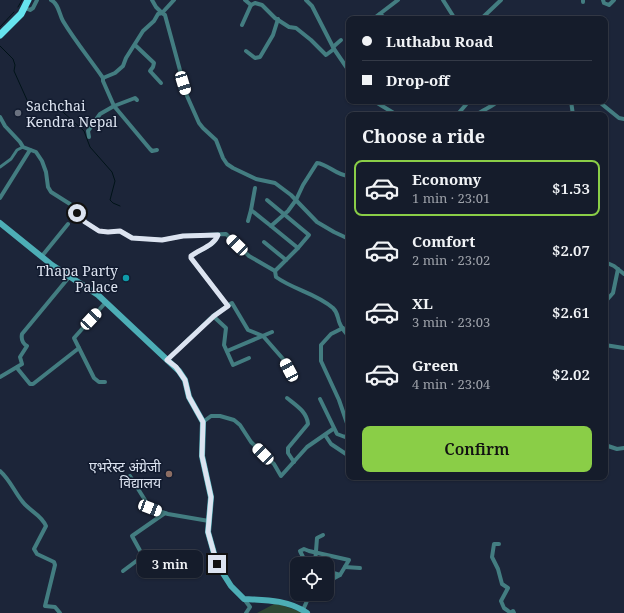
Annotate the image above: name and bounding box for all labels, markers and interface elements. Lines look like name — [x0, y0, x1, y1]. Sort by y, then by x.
text: Luthabu Road — [386, 31, 493, 51]
car — [174, 70, 192, 96]
text: Drop-off — [386, 70, 450, 90]
place label: Sachchai Kendra Nepal — [26, 96, 118, 131]
marker: Sachchai Kendra Nepal — [13, 108, 23, 118]
text: Choose a ride — [362, 124, 485, 148]
text: Economy — [412, 169, 481, 189]
icon: car — [364, 170, 400, 206]
text: $1.53 — [552, 178, 590, 198]
text: 1 min · 23:01 — [412, 189, 490, 207]
route start — [68, 204, 86, 222]
text: Comfort — [412, 231, 475, 251]
car — [224, 232, 250, 258]
icon: car — [364, 232, 400, 268]
text: $2.07 — [552, 240, 590, 260]
text: 2 min · 23:02 — [412, 251, 490, 269]
place label: Thapa Party Palace — [37, 261, 118, 296]
marker: Thapa Party Palace — [121, 273, 131, 283]
text: XL — [412, 293, 433, 313]
icon: car — [364, 294, 400, 330]
text: $2.61 — [552, 302, 590, 322]
car — [78, 306, 104, 332]
text: 3 min · 23:03 — [412, 313, 490, 331]
text: Green — [412, 355, 459, 375]
icon: car — [364, 356, 400, 392]
car — [278, 357, 300, 383]
text: $2.02 — [552, 364, 590, 384]
text: 4 min · 23:04 — [412, 375, 490, 393]
button: Confirm — [362, 426, 592, 472]
car — [250, 441, 276, 467]
place label: एभरेस्ट अंग्रेजी विद्यालय — [89, 457, 162, 492]
marker: एभरेस्ट अंग्रेजी विद्यालय — [164, 469, 174, 479]
car — [137, 498, 163, 518]
callout: 3 min — [137, 550, 203, 578]
text: 3 min — [152, 555, 188, 573]
route end — [208, 555, 226, 573]
map controls — [290, 557, 334, 601]
button: locate — [290, 557, 334, 601]

